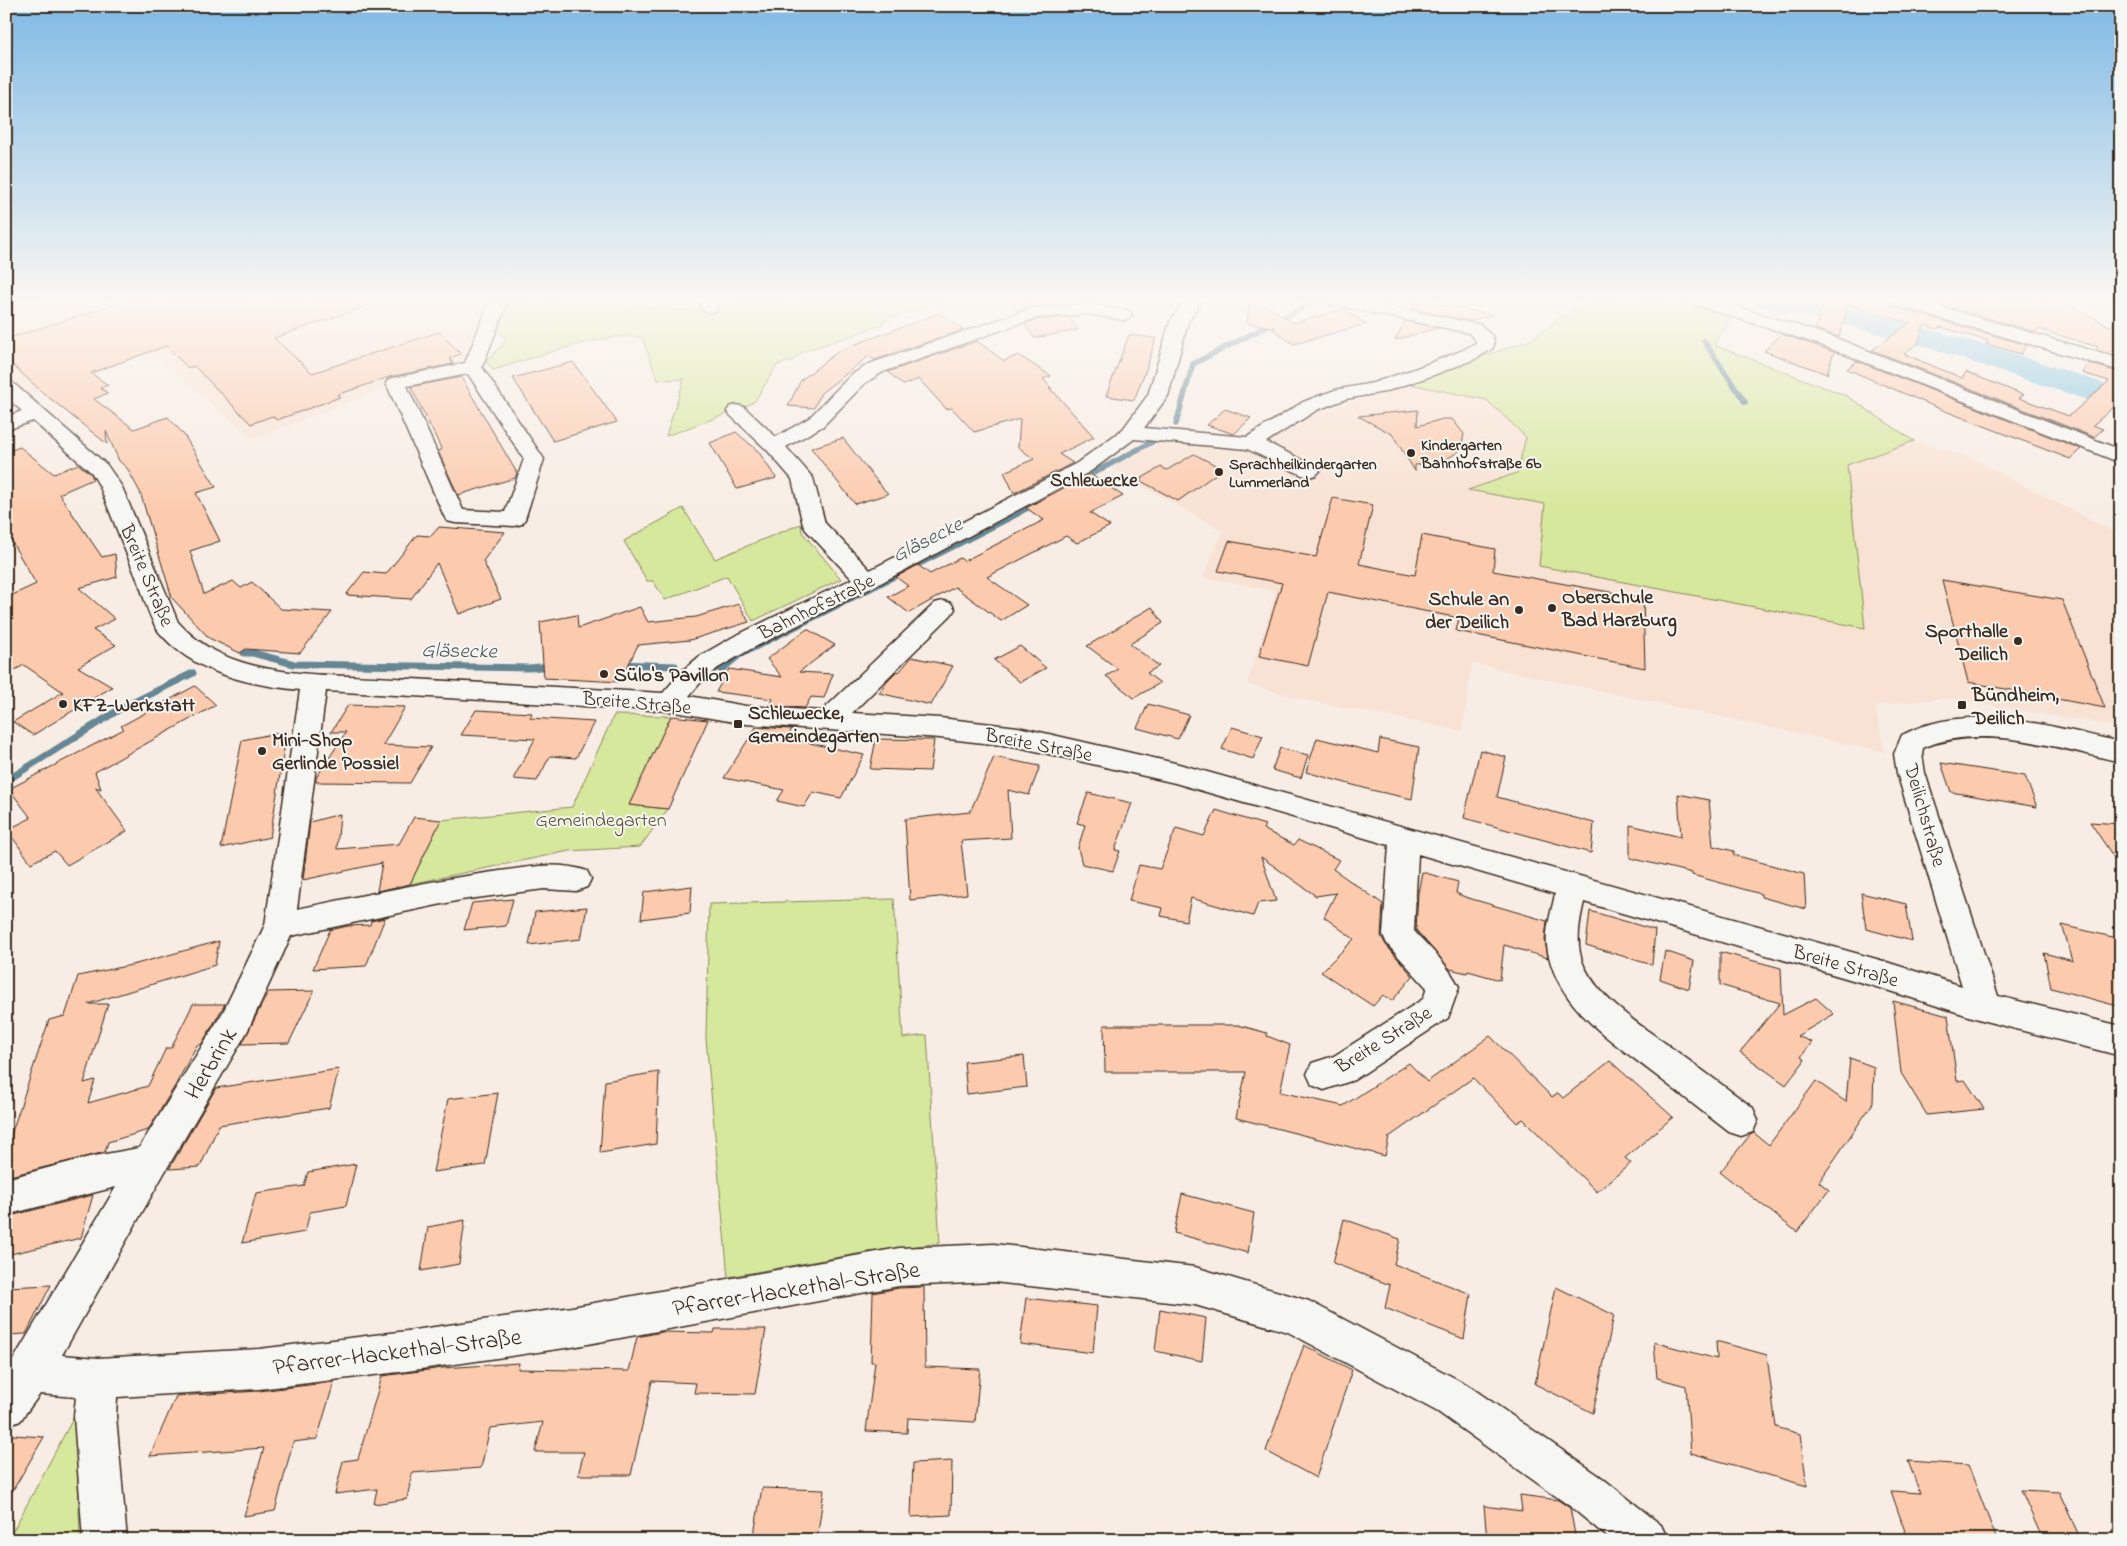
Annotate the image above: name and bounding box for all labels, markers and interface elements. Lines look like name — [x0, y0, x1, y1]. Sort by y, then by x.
place label: Kindergarten Bahnhofstraße 6b — [1420, 434, 1542, 476]
marker: Kindergarten Bahnhofstraße 6b — [1405, 447, 1417, 459]
place label: Sprachheilkindergarten Lummerland — [1229, 453, 1377, 495]
marker: Sprachheilkindergarten Lummerland — [1213, 466, 1225, 478]
district label: Schlewecke — [1050, 468, 1138, 495]
water label: Gläsecke — [888, 510, 970, 571]
street label: Breite Straße — [111, 519, 180, 632]
street label: Bahnhofstraße — [753, 568, 880, 649]
place label: Oberschule Bad Harzburg — [1561, 584, 1677, 637]
place label: Schule an der Deilich — [1425, 586, 1509, 638]
marker: Oberschule Bad Harzburg — [1546, 602, 1558, 614]
marker: Schule an der Deilich — [1513, 604, 1525, 616]
place label: Sporthalle Deilich — [1925, 618, 2009, 670]
marker: Sporthalle Deilich — [2012, 635, 2024, 647]
water label: Gläsecke — [421, 636, 498, 668]
place label: Sülo's Pavillon — [614, 662, 729, 691]
marker: Sülo's Pavillon — [598, 668, 610, 680]
place label: Bündheim, Deilich — [1971, 682, 2060, 734]
street label: Breite Straße — [580, 685, 692, 724]
place label: KFZ-Werkstatt — [73, 692, 195, 721]
marker: KFZ-Werkstatt — [57, 698, 69, 710]
marker: Bündheim, Deilich — [1956, 699, 1968, 711]
place label: Schlewecke, Gemeindegarten — [748, 700, 879, 753]
marker: Schlewecke, Gemeindegarten — [732, 718, 744, 730]
street label: Breite Straße — [981, 722, 1095, 771]
place label: Mini-Shop Gerlinde Possiel — [272, 727, 399, 779]
marker: Mini-Shop Gerlinde Possiel — [256, 745, 268, 757]
street label: Deilichstraße — [1895, 760, 1952, 871]
park label: Gemeindegarten — [535, 807, 667, 837]
street label: Breite Straße — [1788, 938, 1902, 996]
street label: Breite Straße — [1330, 1000, 1438, 1083]
street label: Herbrink — [177, 1021, 248, 1107]
street label: Pfarrer-Hackethal-Straße — [670, 1254, 923, 1327]
street label: Pfarrer-Hackethal-Straße — [271, 1321, 524, 1386]

